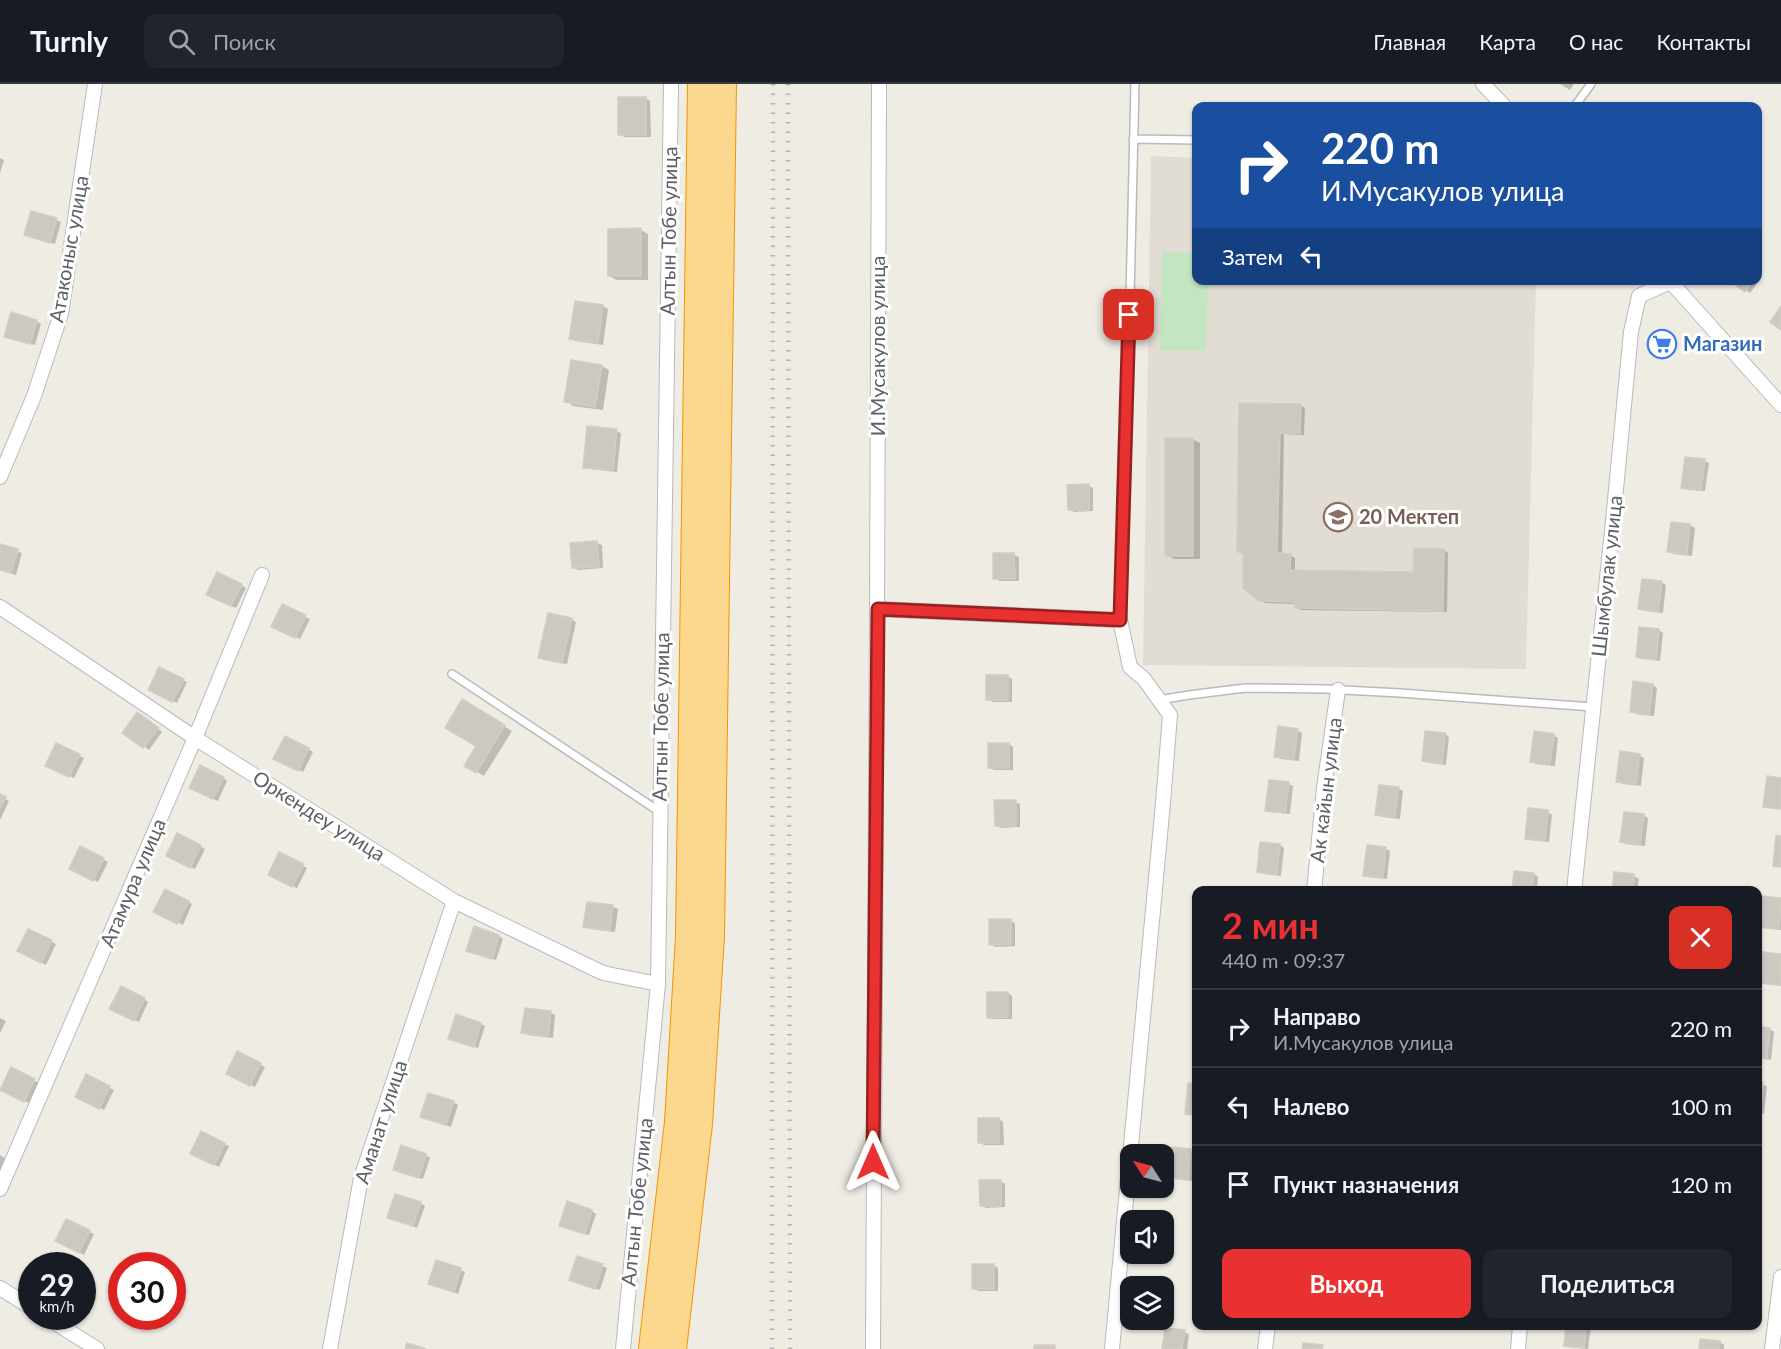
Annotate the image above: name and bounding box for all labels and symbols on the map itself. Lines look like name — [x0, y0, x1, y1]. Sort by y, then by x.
street label: Алтын Тобе улица — [655, 146, 681, 316]
street label: Атаконыс улица — [43, 174, 93, 324]
street label: И.Мусакулов улица — [865, 256, 889, 436]
pin — [1103, 289, 1154, 340]
supermarket icon: Магазин — [1646, 328, 1678, 360]
place label: Магазин — [1683, 331, 1762, 355]
street label: Шымбулак улица — [1586, 494, 1626, 658]
school or university icon: 20 Мектеп — [1322, 501, 1354, 533]
place label: 20 Мектеп — [1359, 504, 1459, 528]
street label: Алтын Тобе улица — [647, 632, 673, 802]
street label: Ак кайын улица — [1304, 716, 1346, 864]
street label: Оркендеу улица — [249, 765, 390, 865]
street label: Атамура улица — [94, 815, 170, 951]
street label: Аманат улица — [349, 1057, 411, 1186]
street label: Алтын Тобе улица — [615, 1117, 657, 1287]
position arrow — [841, 1130, 905, 1194]
north arrow — [1120, 1144, 1174, 1198]
speed limit sign: 30 — [108, 1252, 186, 1330]

